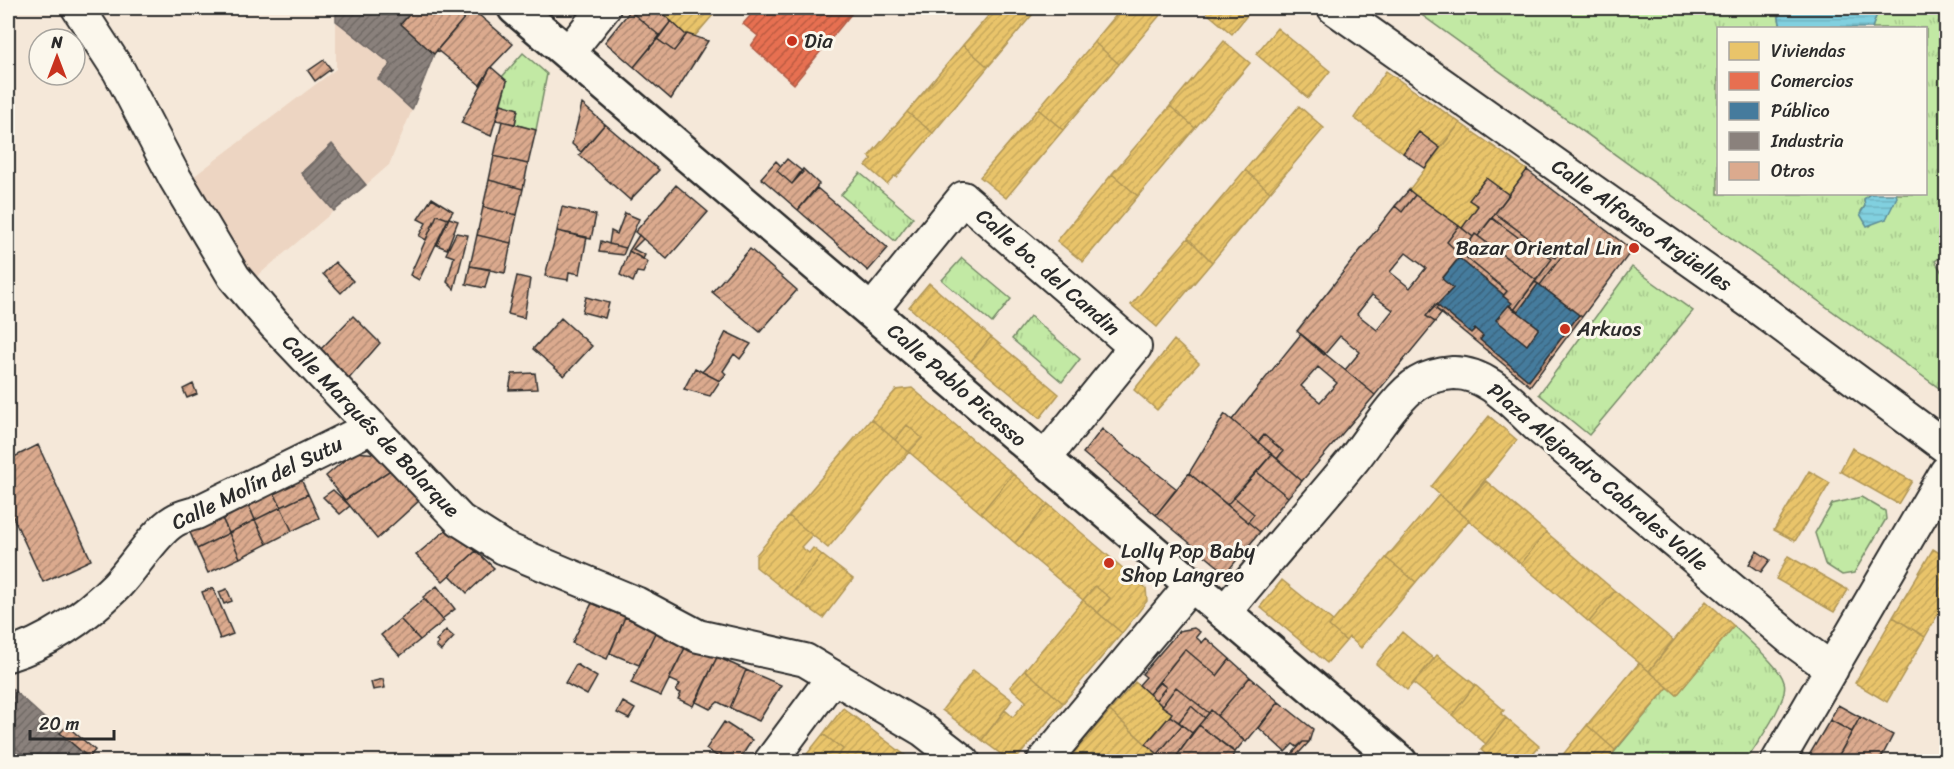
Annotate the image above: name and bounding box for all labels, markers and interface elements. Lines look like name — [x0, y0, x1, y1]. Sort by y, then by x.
place label: Dia — [804, 22, 833, 60]
north arrow — [27, 27, 87, 87]
legend — [1717, 27, 1927, 195]
text: N — [50, 28, 63, 57]
marker: Dia — [785, 34, 799, 48]
text: Viviendas — [1771, 35, 1846, 67]
text: Comercios — [1771, 65, 1854, 97]
text: Público — [1771, 95, 1830, 127]
text: Industria — [1770, 125, 1844, 157]
street label: Calle Alfonso Argüelles — [1543, 148, 1741, 302]
text: Otros — [1771, 155, 1815, 187]
street label: Calle bo. del Candin — [967, 198, 1129, 346]
place label: Bazar Oriental Lin — [1456, 229, 1622, 267]
marker: Bazar Oriental Lin — [1627, 241, 1641, 255]
place label: Arkuos — [1576, 310, 1641, 348]
street label: Calle Pablo Picasso — [878, 313, 1036, 457]
marker: Arkuos — [1558, 322, 1572, 336]
street label: Calle Marqués de Bolarque — [273, 325, 469, 527]
street label: Plaza Alejandro Cabrales Valle — [1479, 373, 1718, 582]
street label: Calle Molín del Sutu — [165, 425, 349, 541]
place label: Lolly Pop Baby Shop Langreo — [1121, 532, 1255, 594]
marker: Lolly Pop Baby Shop Langreo — [1102, 556, 1116, 570]
scale bar — [30, 703, 114, 741]
text: 20 m — [39, 708, 79, 740]

